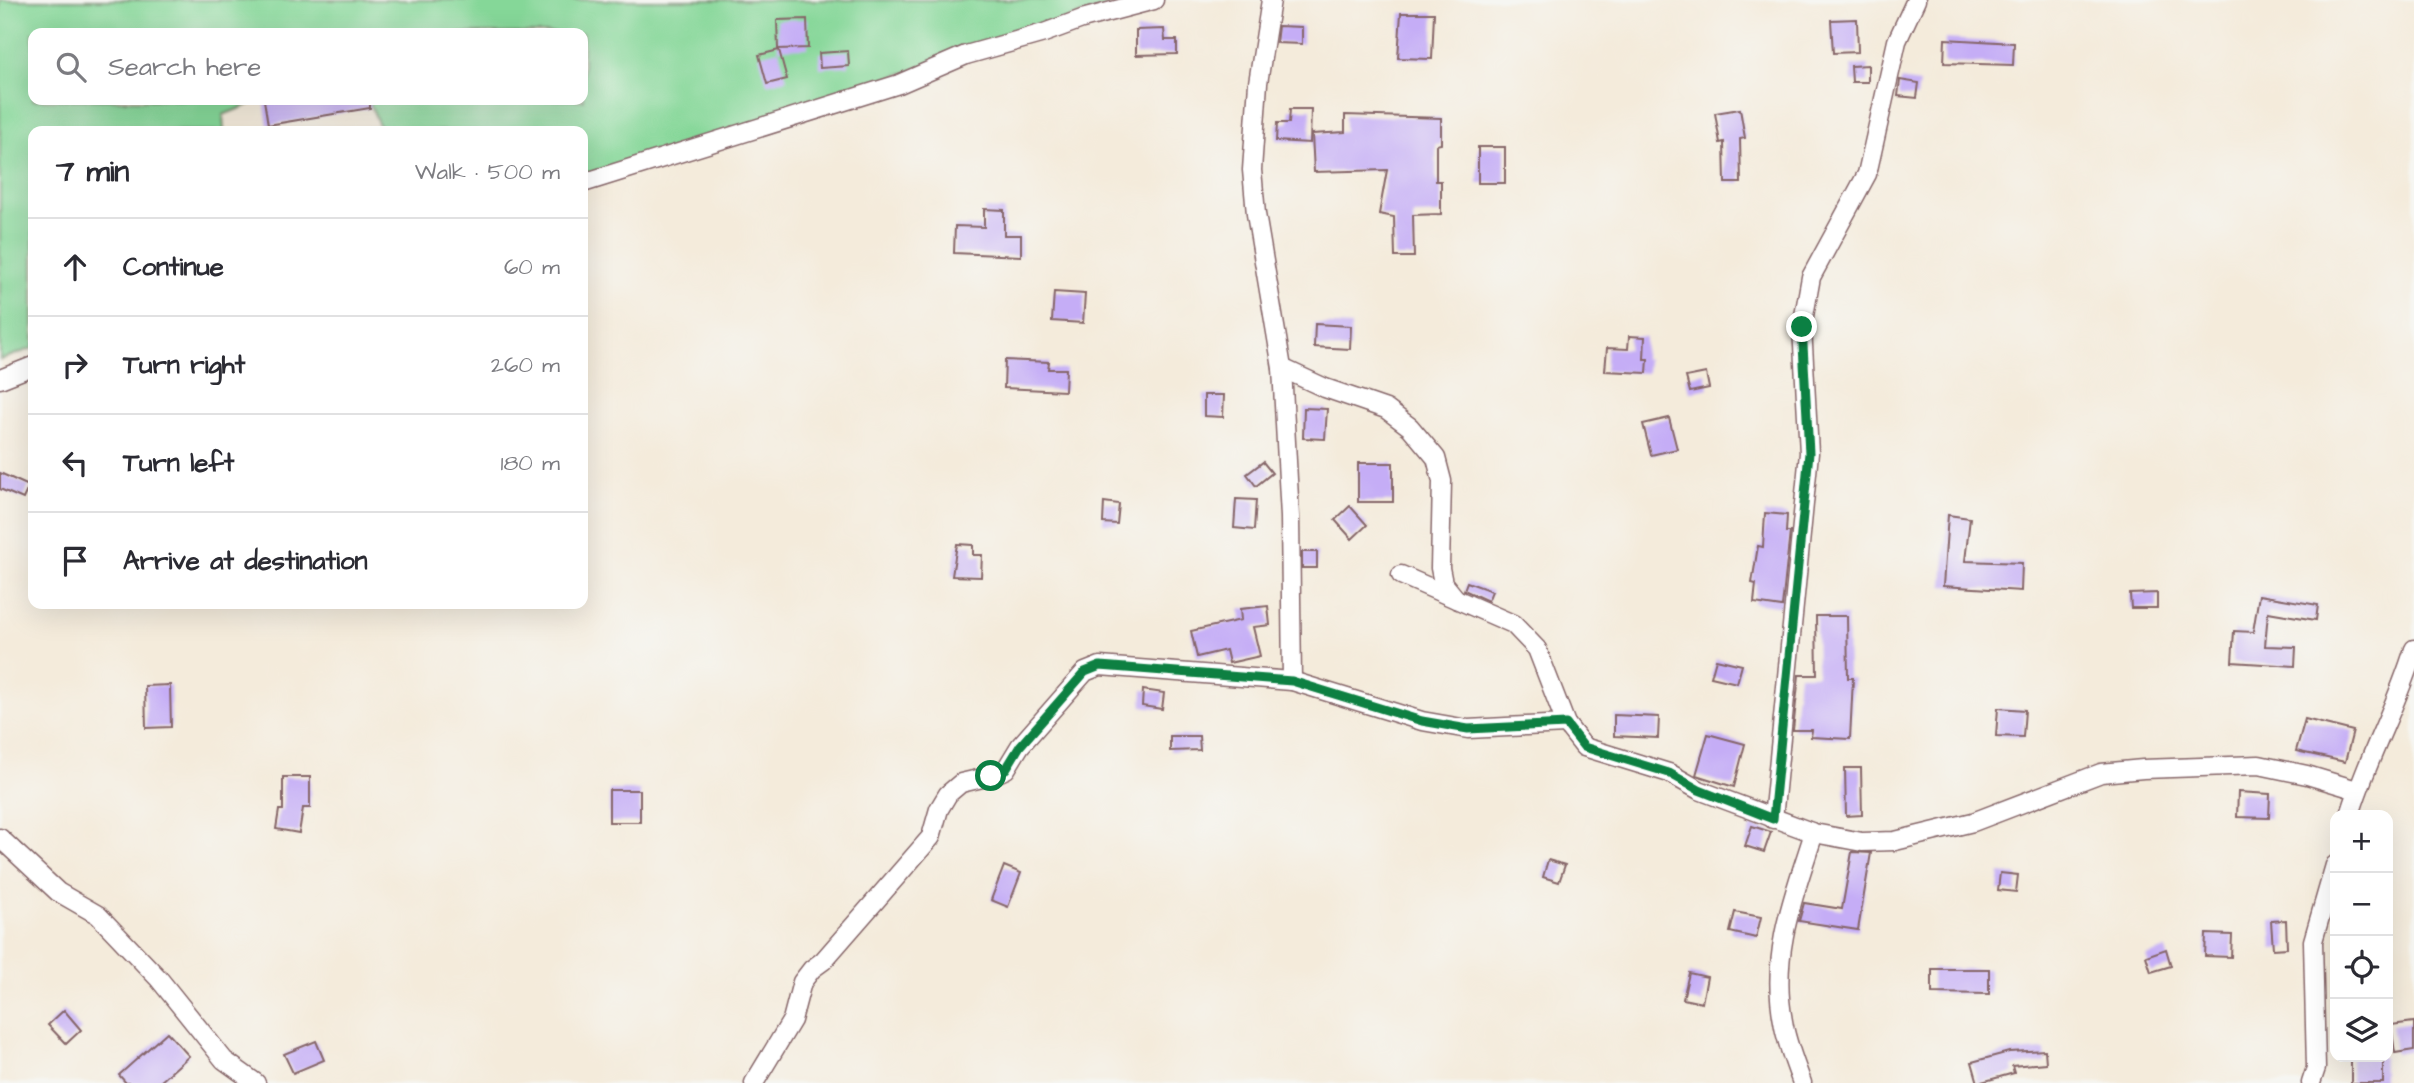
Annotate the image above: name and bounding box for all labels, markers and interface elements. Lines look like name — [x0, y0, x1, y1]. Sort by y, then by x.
search box — [28, 28, 588, 105]
icon: search — [52, 48, 90, 86]
text: Search here — [108, 49, 261, 85]
text: 7 min — [56, 151, 129, 193]
text: Walk · 500 m — [415, 156, 560, 188]
icon: ahead — [56, 248, 94, 286]
text: Continue — [123, 249, 224, 285]
text: 60 m — [504, 251, 560, 283]
route end — [1786, 311, 1817, 342]
icon: right — [56, 346, 94, 384]
text: Turn right — [123, 347, 245, 383]
text: 260 m — [491, 349, 560, 381]
icon: left — [56, 444, 94, 482]
text: Turn left — [123, 445, 234, 481]
text: 180 m — [501, 447, 560, 479]
icon: arrive — [56, 542, 94, 580]
text: Arrive at destination — [123, 543, 368, 579]
route start — [975, 760, 1006, 791]
map controls — [2330, 810, 2393, 1062]
button: + — [2330, 810, 2393, 873]
button: − — [2330, 873, 2393, 936]
button: locate — [2330, 936, 2393, 999]
button: layers — [2330, 999, 2393, 1062]

